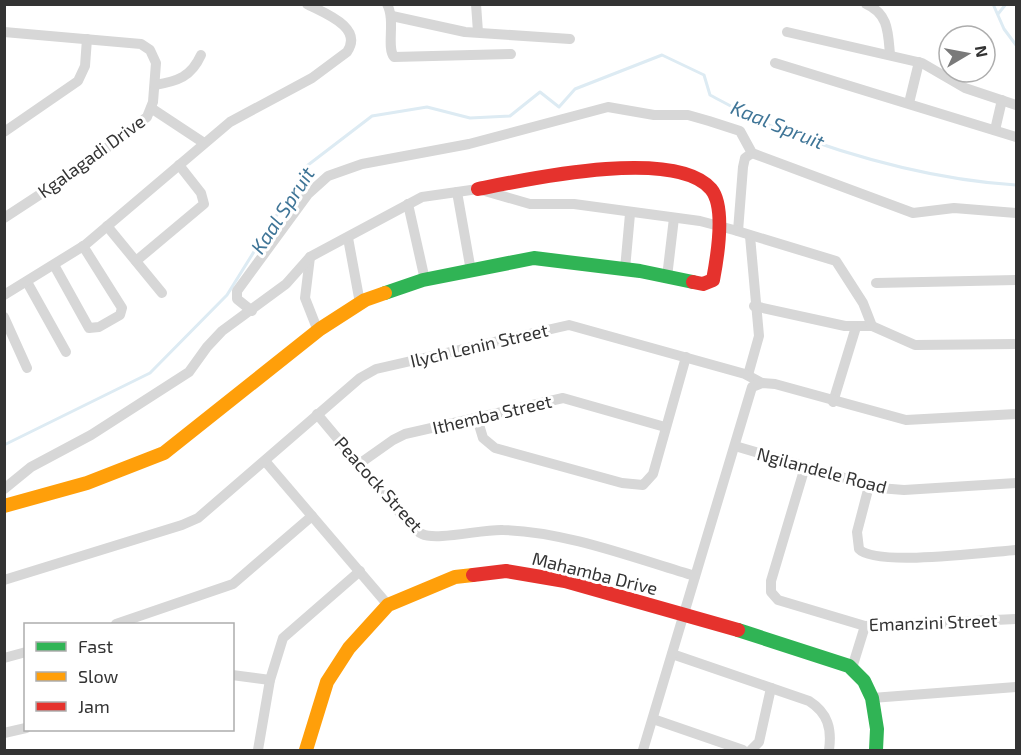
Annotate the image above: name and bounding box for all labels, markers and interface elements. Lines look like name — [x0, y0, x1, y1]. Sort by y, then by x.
north arrow — [937, 24, 997, 84]
text: N — [972, 44, 993, 59]
water label: Kaal Spruit — [728, 94, 829, 154]
street label: Kgalagadi Drive — [33, 110, 149, 202]
water label: Kaal Spruit — [245, 162, 319, 258]
street label: Ilych Lenin Street — [408, 318, 550, 372]
street label: Ithemba Street — [430, 390, 554, 438]
street label: Peacock Street — [330, 432, 428, 536]
street label: Ngilandele Road — [755, 442, 889, 498]
street label: Mahamba Drive — [530, 547, 660, 599]
street label: Emanzini Street — [868, 609, 998, 635]
legend — [24, 623, 234, 731]
text: Fast — [78, 635, 113, 657]
text: Slow — [78, 665, 119, 687]
text: Jam — [78, 695, 110, 717]

